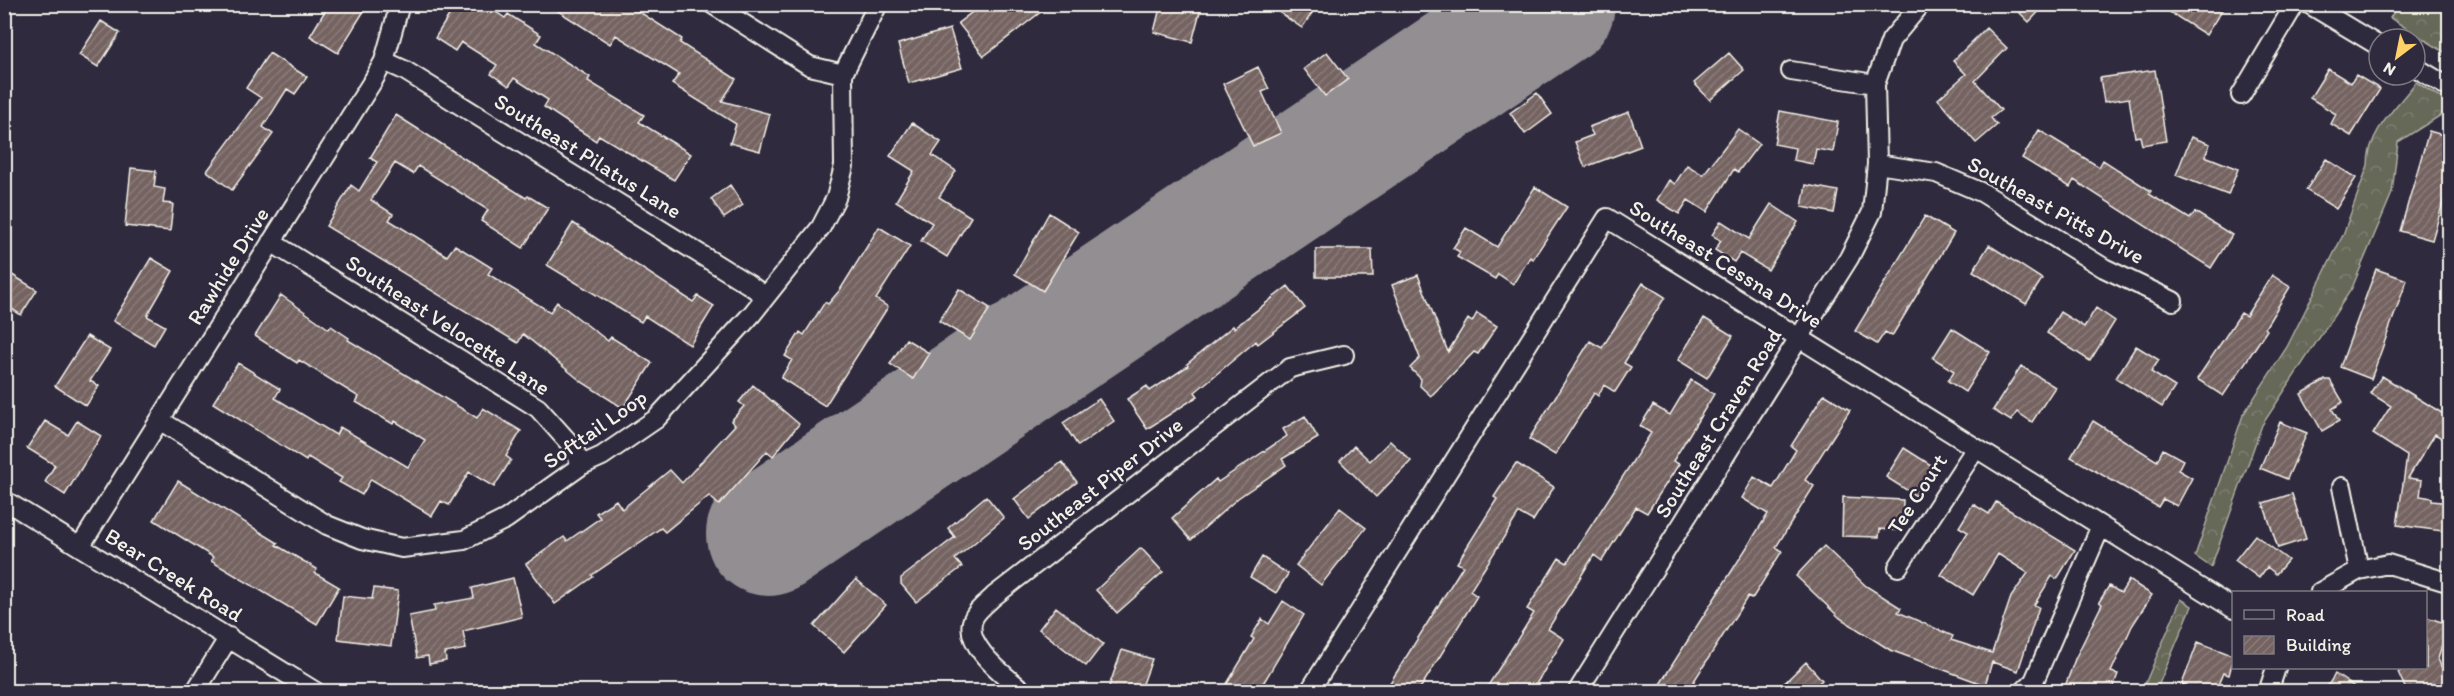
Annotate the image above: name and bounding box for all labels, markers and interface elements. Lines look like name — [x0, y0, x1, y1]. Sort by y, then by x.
north arrow — [2367, 27, 2427, 87]
text: N — [2380, 58, 2399, 80]
street label: Southeast Pilatus Lane — [489, 87, 687, 225]
street label: Southeast Pitts Drive — [1963, 150, 2149, 270]
street label: Southeast Cessna Drive — [1624, 194, 1828, 334]
street label: Rawhide Drive — [181, 202, 275, 330]
street label: Southeast Velocette Lane — [341, 249, 555, 401]
street label: Southeast Craven Road — [1649, 323, 1788, 523]
street label: Softtail Loop — [538, 383, 652, 475]
street label: Southeast Piper Drive — [1012, 411, 1188, 557]
street label: Tee Court — [1881, 449, 1953, 539]
street label: Bear Creek Road — [100, 522, 248, 628]
legend — [2232, 591, 2427, 669]
text: Road — [2286, 604, 2325, 626]
text: Building — [2286, 634, 2352, 656]

